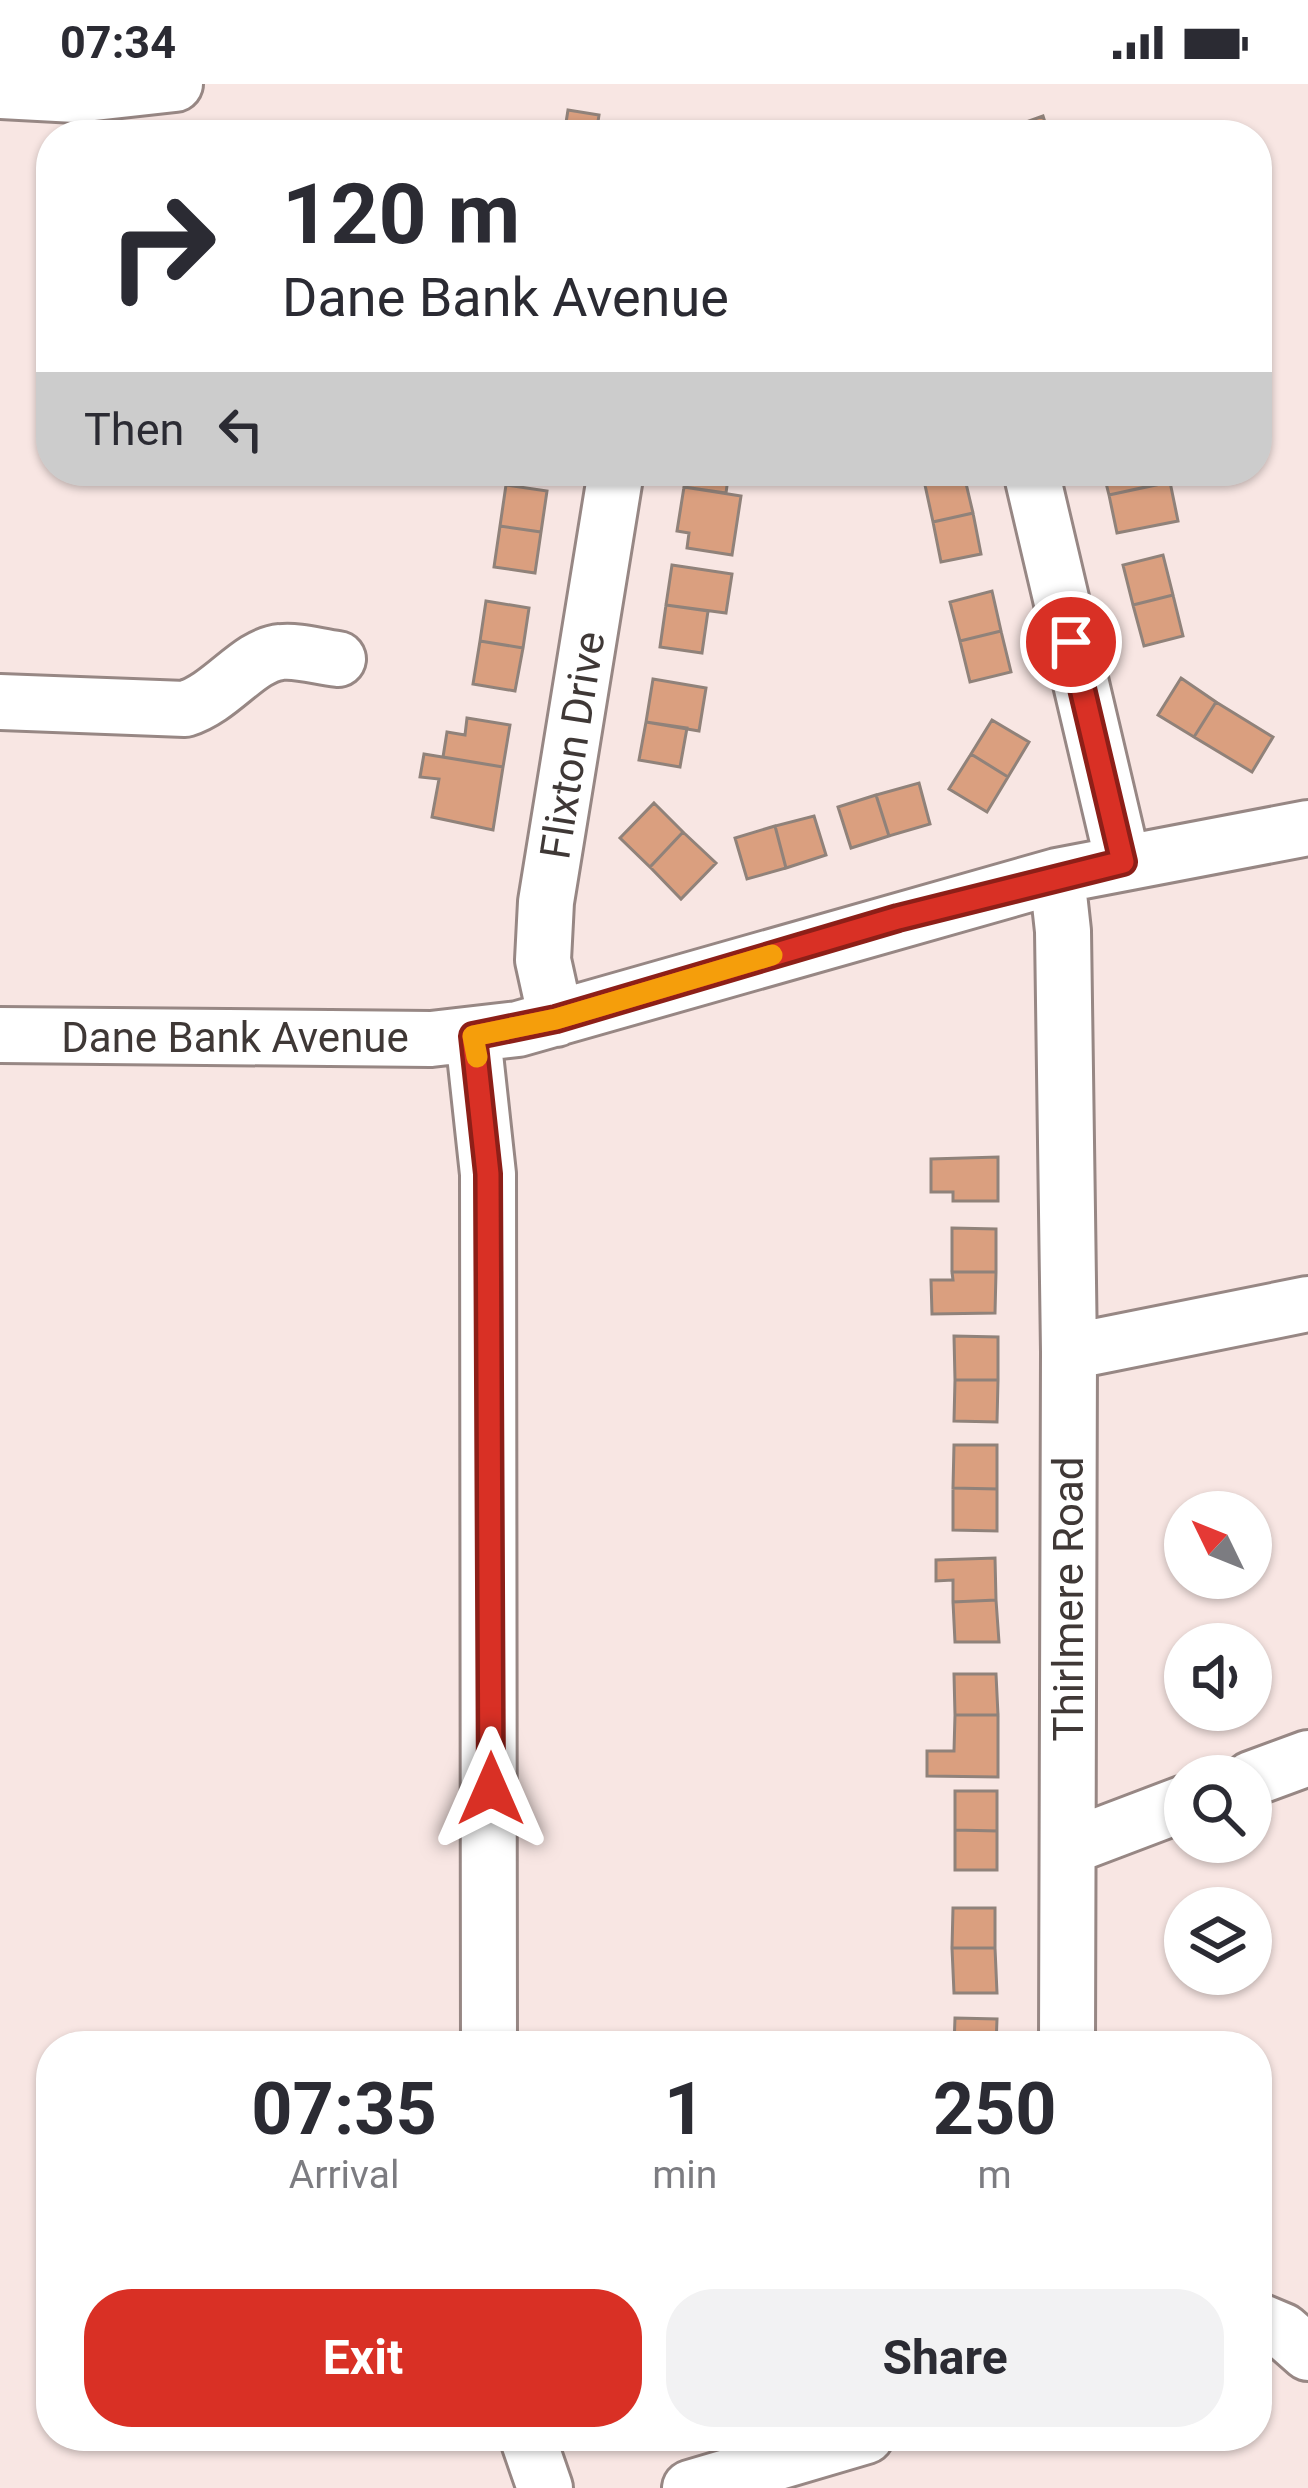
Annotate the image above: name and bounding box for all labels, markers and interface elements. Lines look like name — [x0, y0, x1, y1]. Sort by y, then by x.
text: 07:34 — [60, 16, 176, 69]
text: 120 m — [282, 165, 520, 264]
icon: right — [84, 168, 240, 324]
text: Dane Bank Avenue — [282, 266, 729, 329]
icon: left — [208, 396, 274, 462]
text: Then — [84, 403, 184, 456]
pin — [1020, 591, 1122, 693]
icon: arrive — [1038, 609, 1104, 675]
street label: Flixton Drive — [530, 628, 615, 862]
street label: Dane Bank Avenue — [61, 1013, 409, 1062]
street label: Thirlmere Road — [1044, 1457, 1093, 1741]
north arrow — [1164, 1491, 1272, 1599]
map controls — [1164, 1491, 1272, 1995]
button: sound — [1164, 1623, 1272, 1731]
position arrow — [428, 1726, 554, 1852]
button: search — [1164, 1755, 1272, 1863]
button: layers — [1164, 1887, 1272, 1995]
text: 07:35 — [251, 2067, 437, 2152]
text: 1 — [664, 2067, 705, 2152]
text: 250 — [933, 2067, 1057, 2152]
text: Arrival — [289, 2152, 399, 2198]
text: min — [652, 2152, 717, 2198]
text: m — [978, 2152, 1012, 2198]
button: Exit — [84, 2289, 642, 2427]
button: Share — [666, 2289, 1224, 2427]

